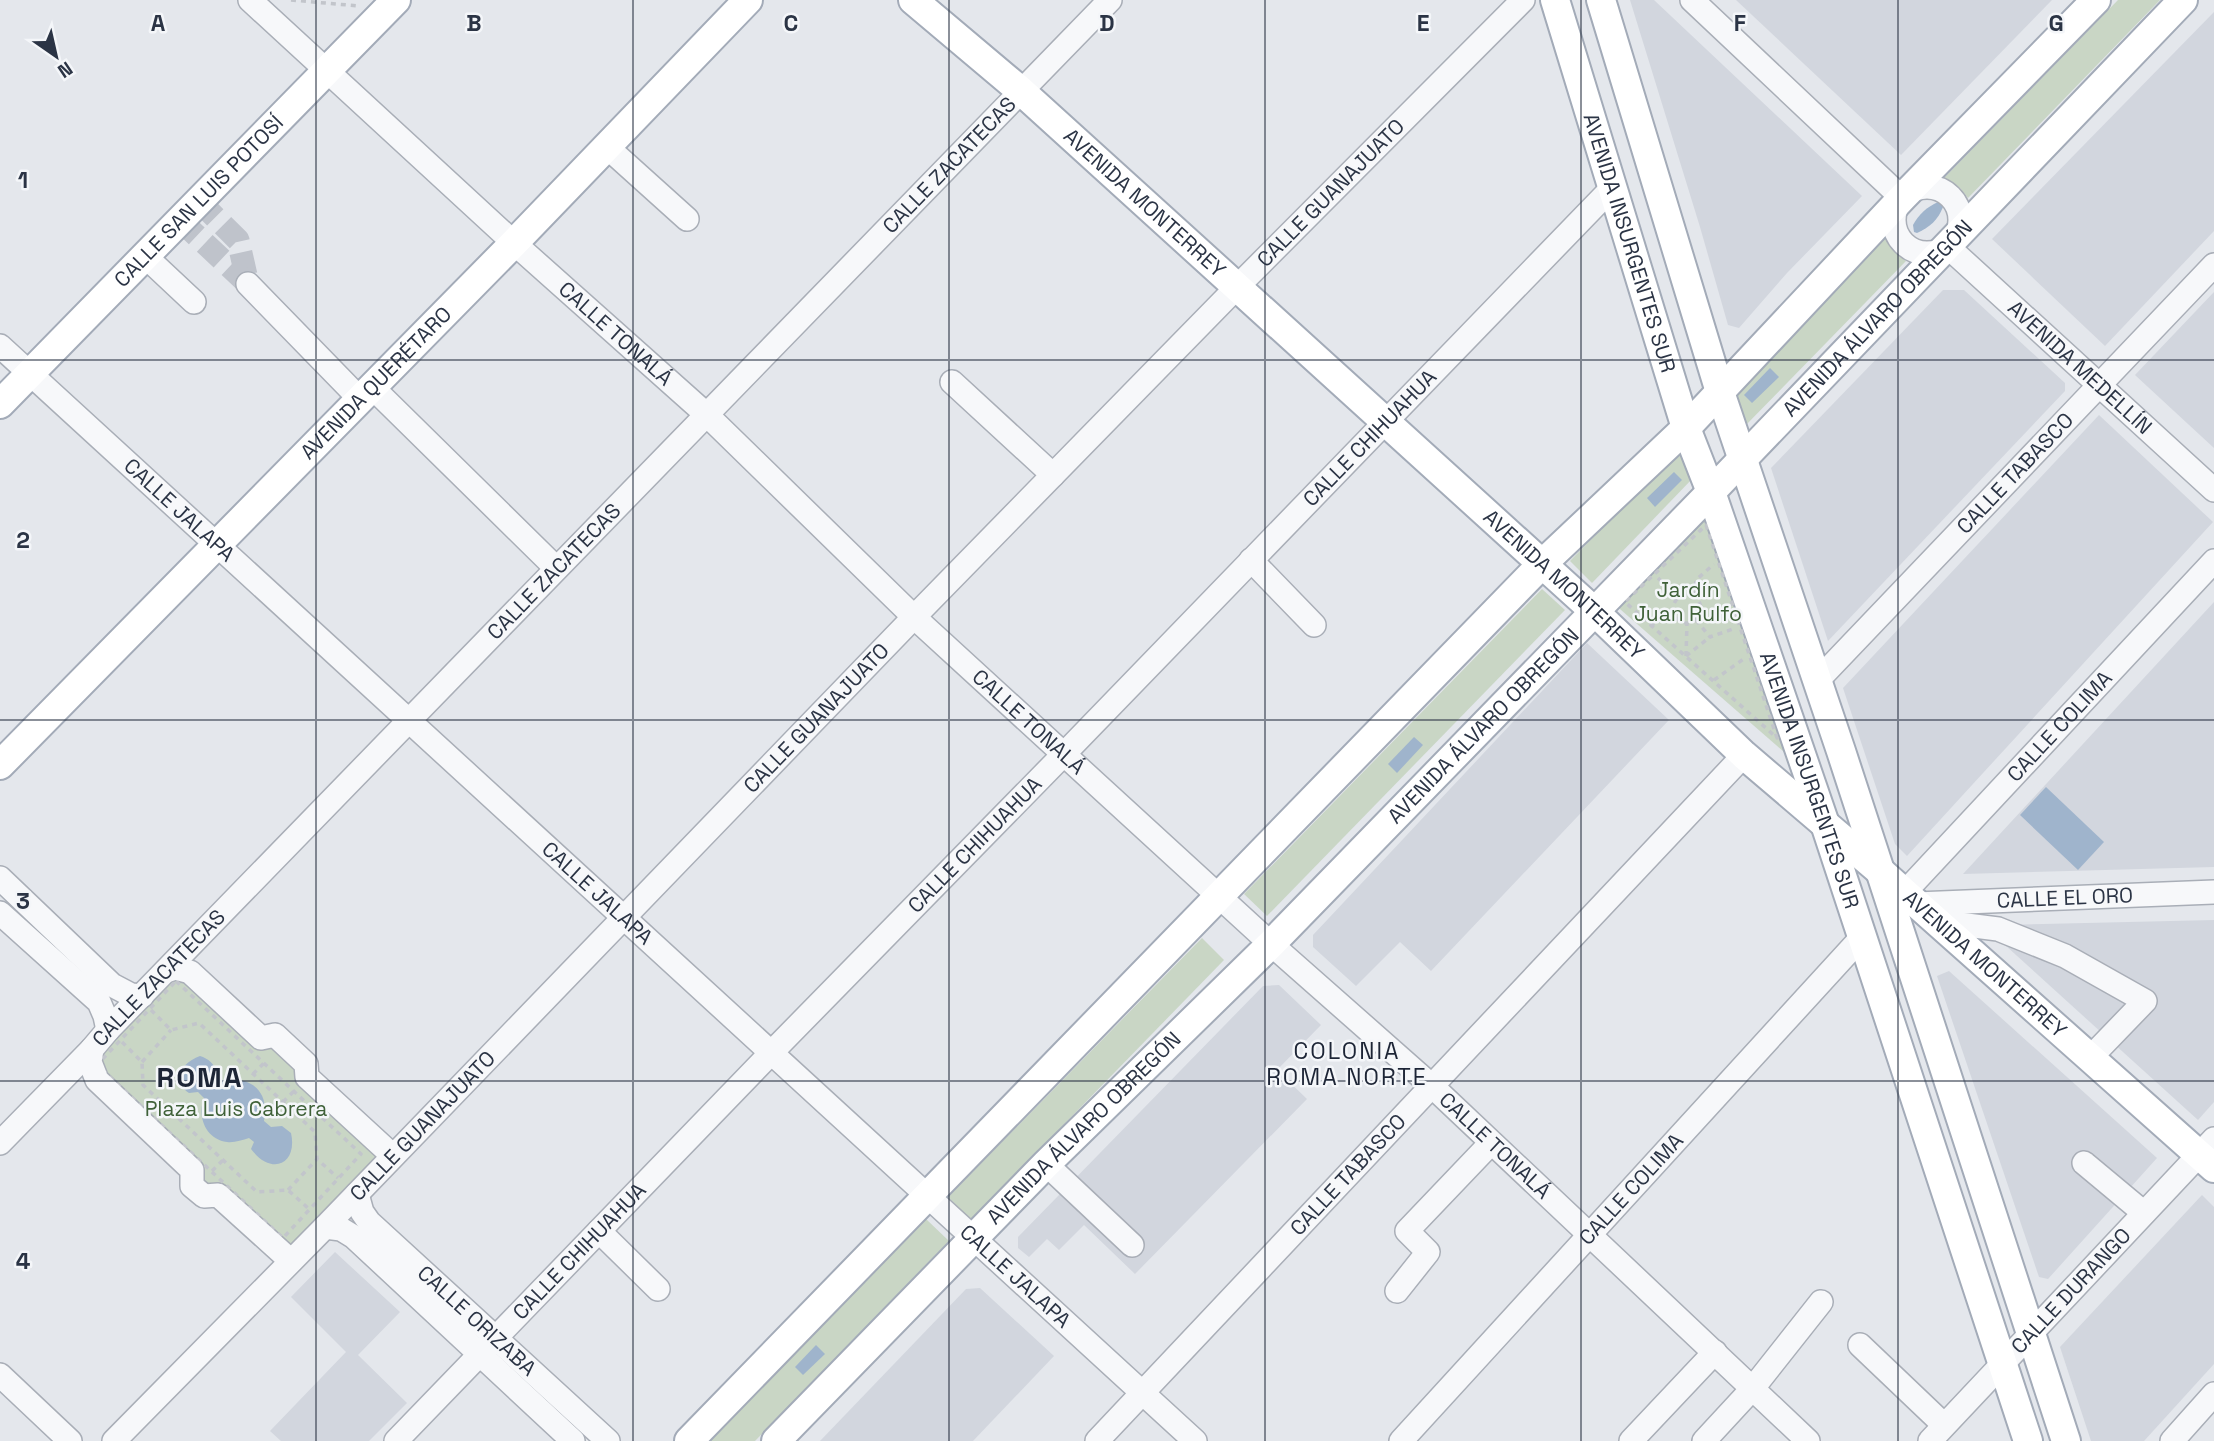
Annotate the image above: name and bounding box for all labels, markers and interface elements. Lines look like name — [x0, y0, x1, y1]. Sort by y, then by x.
text: A — [151, 8, 166, 38]
text: B — [466, 8, 482, 38]
text: C — [784, 8, 798, 38]
text: D — [1099, 8, 1115, 38]
text: E — [1417, 8, 1429, 38]
text: F — [1734, 8, 1746, 38]
text: G — [2048, 8, 2064, 38]
north arrow — [21, 21, 91, 91]
text: N — [53, 56, 77, 84]
street label: CALLE ZACATECAS — [876, 91, 1022, 239]
street label: CALLE SAN LUIS POTOSÍ — [108, 109, 289, 293]
street label: AVENIDA INSURGENTES SUR — [1577, 110, 1682, 376]
street label: CALLE GUANAJUATO — [1251, 113, 1410, 272]
street label: AVENIDA MONTERREY — [1058, 122, 1232, 283]
text: 1 — [18, 165, 28, 195]
street label: AVENIDA ÁLVARO OBREGÓN — [1776, 214, 1978, 422]
street label: CALLE TONALÁ — [553, 275, 679, 391]
street label: AVENIDA MEDELLÍN — [2002, 294, 2158, 440]
street label: AVENIDA QUERÉTARO — [294, 300, 457, 465]
street label: CALLE CHIHUAHUA — [1297, 363, 1442, 512]
street label: CALLE TABASCO — [1951, 407, 2079, 539]
street label: CALLE JALAPA — [118, 452, 241, 567]
street label: CALLE ZACATECAS — [481, 497, 626, 645]
street label: AVENIDA MONTERREY — [1478, 503, 1651, 665]
text: 2 — [16, 525, 30, 555]
park label: Jardín Juan Rulfo — [1634, 576, 1742, 627]
street label: AVENIDA ÁLVARO OBREGÓN — [1382, 622, 1585, 829]
street label: CALLE GUANAJUATO — [737, 637, 895, 798]
street label: AVENIDA INSURGENTES SUR — [1754, 648, 1866, 912]
street label: CALLE TONALÁ — [967, 663, 1091, 780]
street label: CALLE COLIMA — [2001, 665, 2118, 787]
street label: CALLE CHIHUAHUA — [902, 771, 1047, 918]
street label: CALLE JALAPA — [536, 835, 659, 951]
street label: CALLE EL ORO — [1996, 881, 2134, 914]
street label: AVENIDA MONTERREY — [1898, 884, 2073, 1044]
text: 3 — [16, 886, 30, 916]
street label: CALLE ZACATECAS — [86, 903, 231, 1052]
street label: AVENIDA ÁLVARO OBREGÓN — [981, 1026, 1186, 1230]
district label: COLONIA ROMA NORTE — [1266, 1036, 1428, 1092]
street label: CALLE GUANAJUATO — [344, 1045, 501, 1206]
district label: ROMA — [156, 1059, 244, 1095]
street label: CALLE TONALÁ — [1434, 1086, 1557, 1204]
park label: Plaza Luis Cabrera — [145, 1095, 327, 1122]
street label: CALLE TABASCO — [1284, 1108, 1412, 1241]
street label: CALLE COLIMA — [1573, 1127, 1689, 1251]
street label: CALLE CHIHUAHUA — [507, 1177, 652, 1325]
street label: CALLE JALAPA — [954, 1218, 1077, 1334]
street label: CALLE DURANGO — [2005, 1222, 2136, 1359]
text: 4 — [16, 1246, 31, 1276]
street label: CALLE ORIZABA — [412, 1259, 542, 1382]

